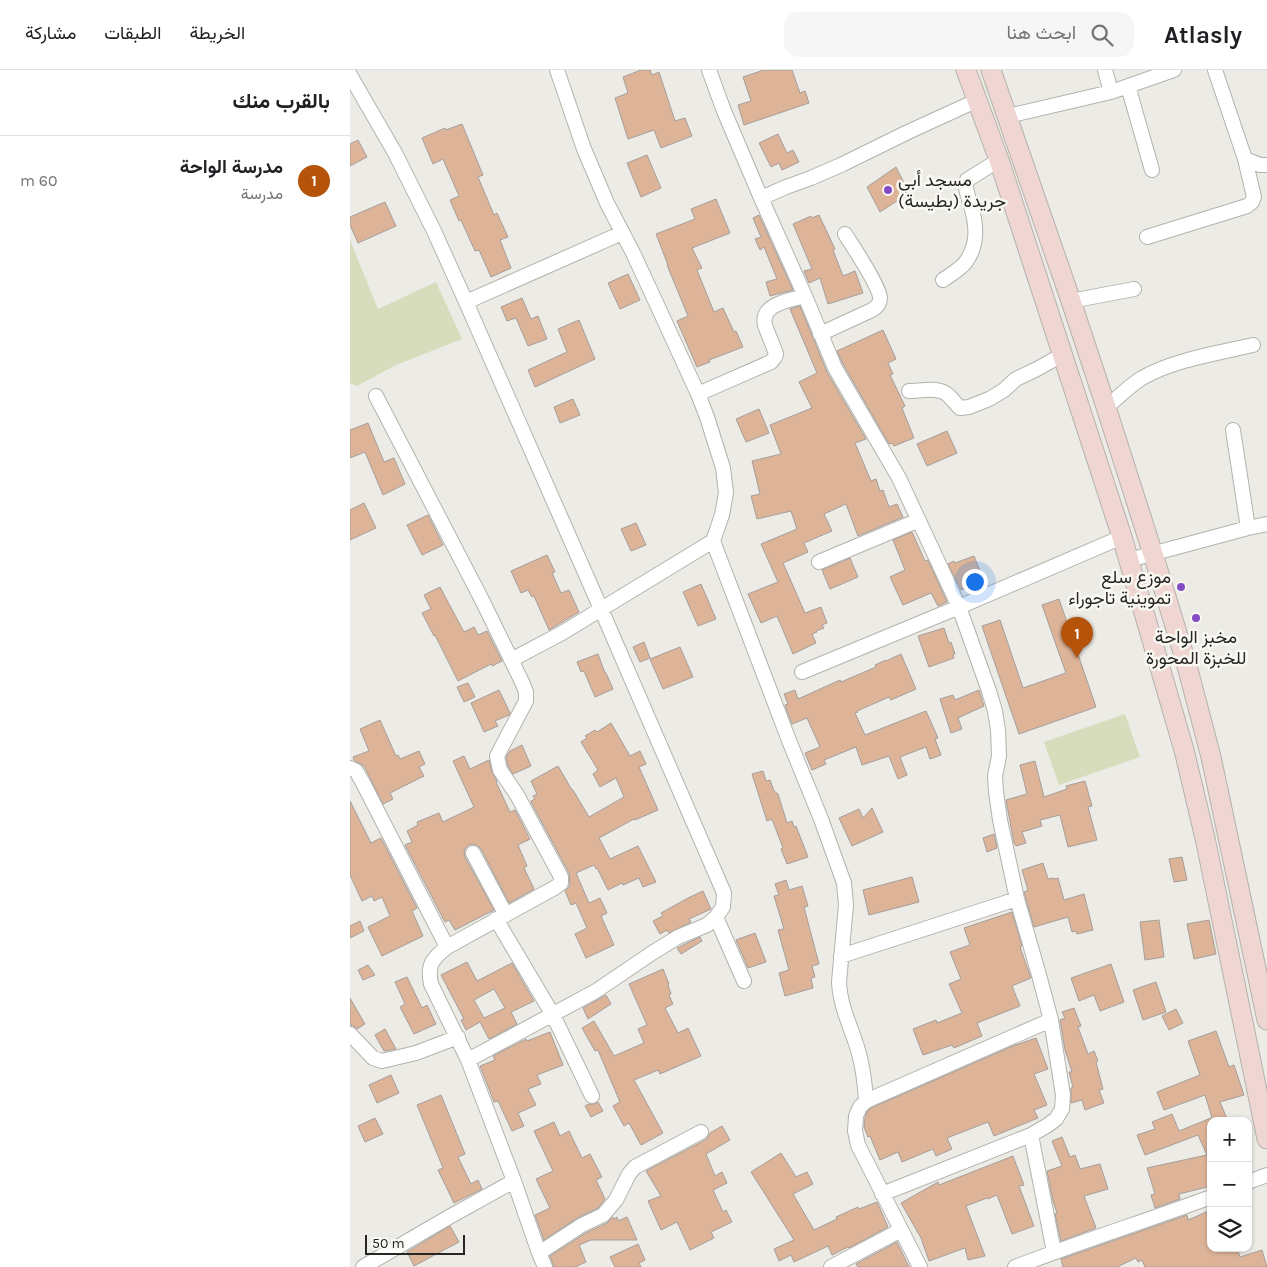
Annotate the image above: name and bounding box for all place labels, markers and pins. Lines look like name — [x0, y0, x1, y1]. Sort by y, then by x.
place label: مسجد أبي جريدة (بطيسة) — [898, 169, 1006, 212]
marker: مسجد أبي جريدة (بطيسة) — [882, 184, 894, 196]
place label: موزع سلع تموينية تاجوراء — [1068, 566, 1171, 609]
marker: موزع سلع تموينية تاجوراء — [1175, 581, 1187, 593]
marker: مخبز الواحة للخبزة المحورة — [1190, 612, 1202, 624]
pin: 1 — [1061, 617, 1093, 658]
place label: مخبز الواحة للخبزة المحورة — [1146, 626, 1246, 669]

